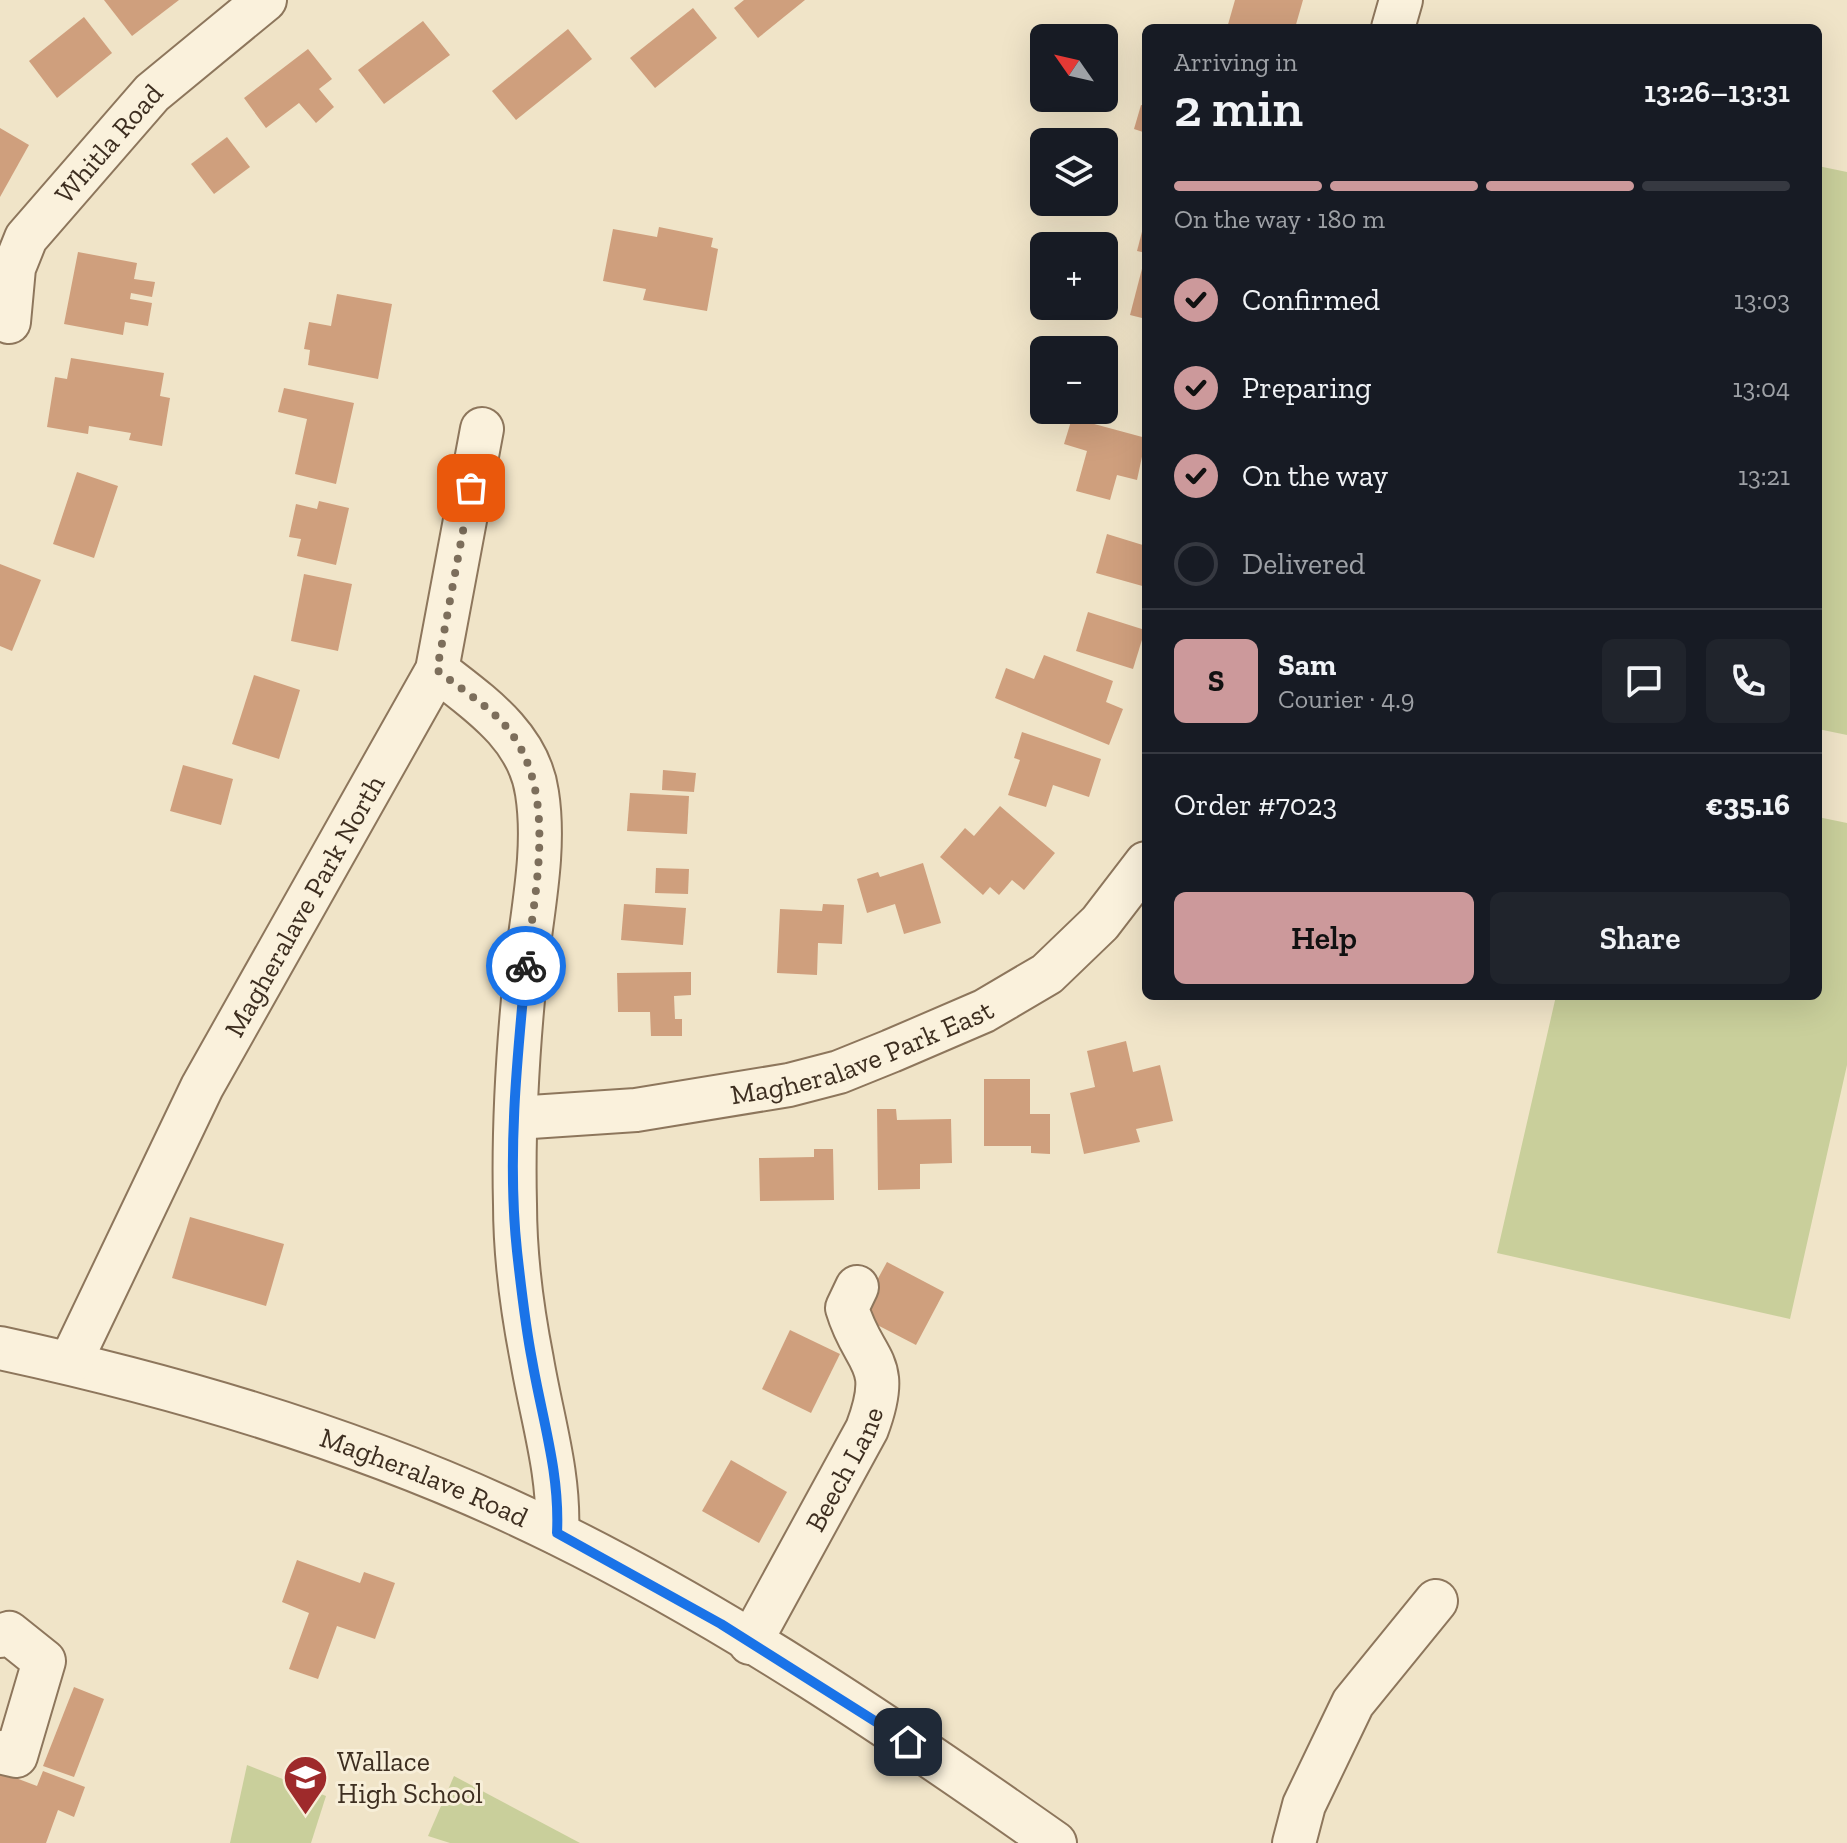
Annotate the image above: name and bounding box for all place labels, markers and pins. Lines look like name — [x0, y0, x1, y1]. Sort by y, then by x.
pin — [437, 454, 505, 522]
pin — [874, 1708, 942, 1776]
place label: Wallace High School — [337, 1745, 483, 1810]
school or university icon: Wallace High School — [282, 1753, 330, 1816]

